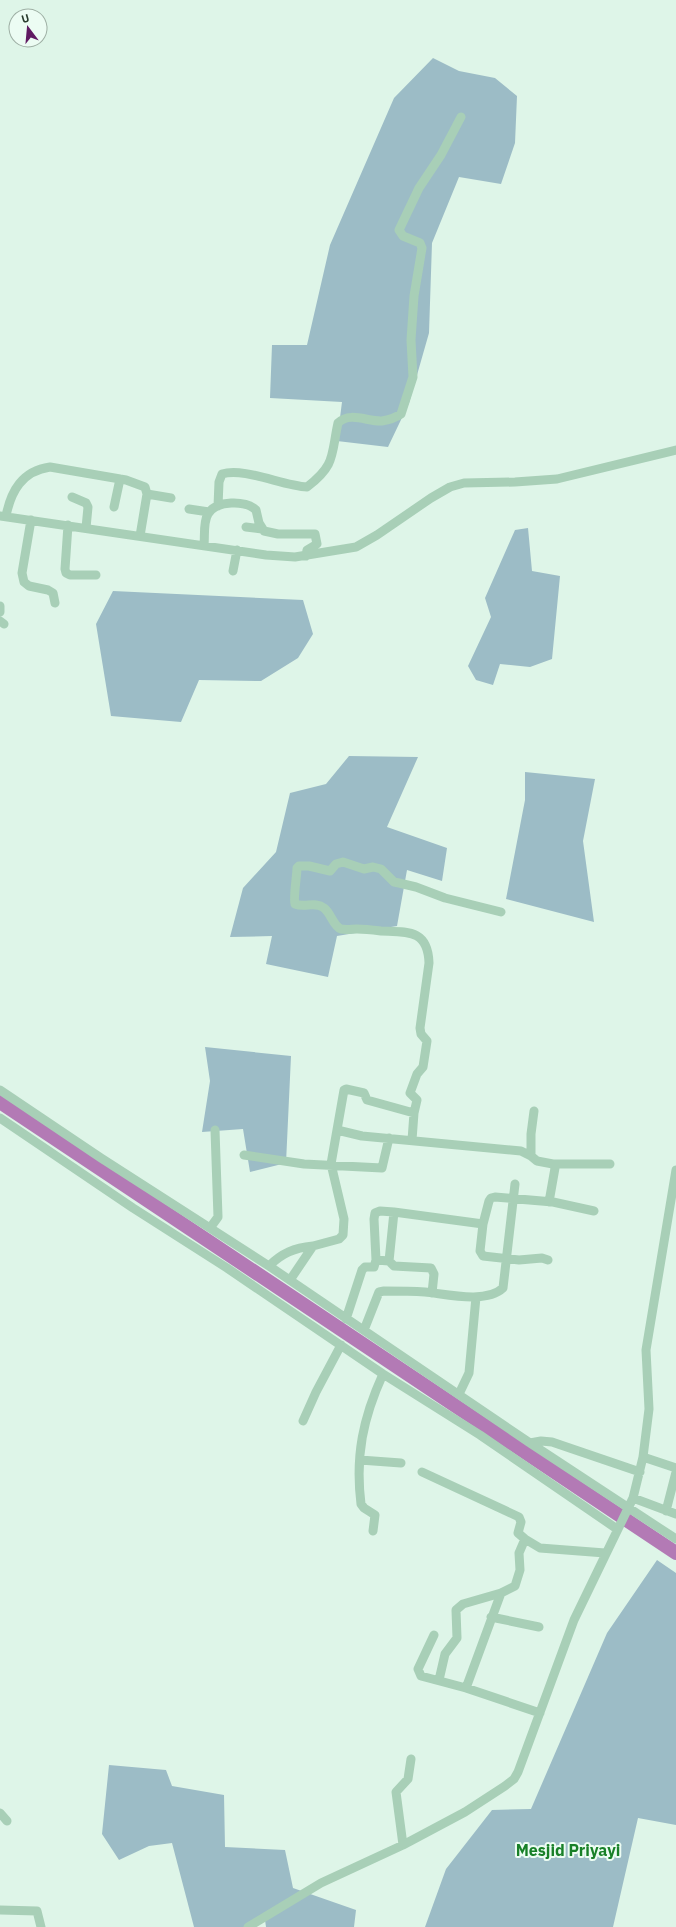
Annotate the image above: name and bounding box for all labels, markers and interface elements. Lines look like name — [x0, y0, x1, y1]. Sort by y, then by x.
north arrow — [8, 8, 48, 48]
text: U — [20, 11, 31, 26]
district label: Mesjid Priyayi — [516, 1840, 620, 1860]

